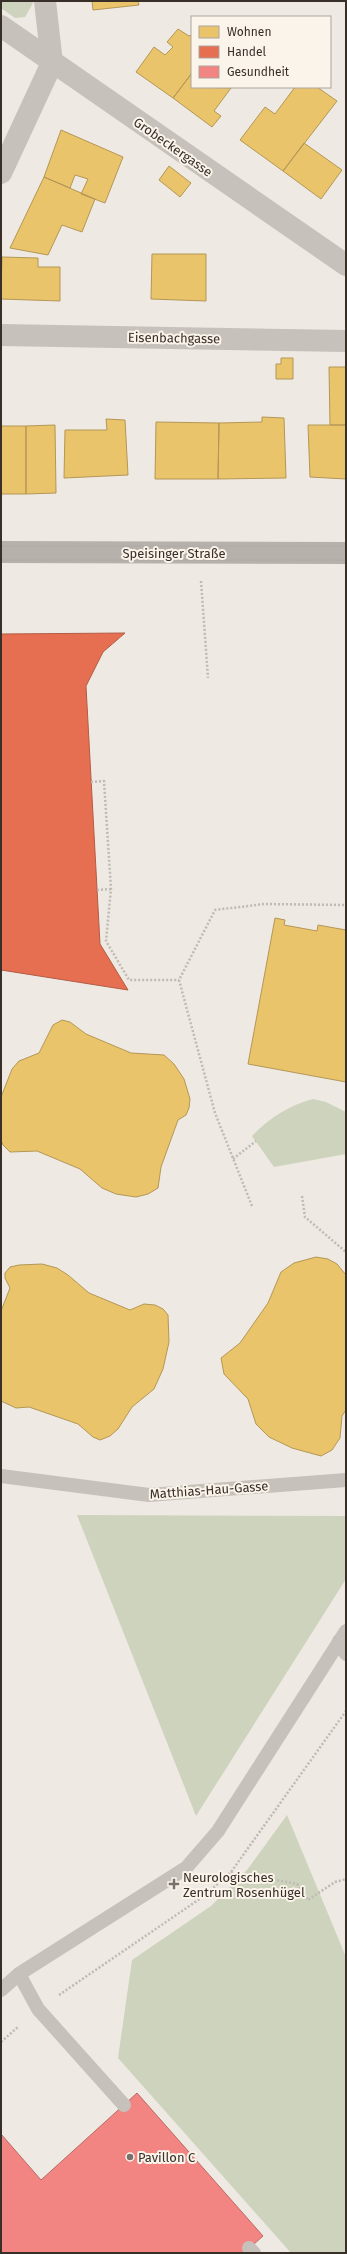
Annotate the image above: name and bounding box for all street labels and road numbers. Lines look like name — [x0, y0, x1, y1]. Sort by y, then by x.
street label: Grobeckergasse — [131, 114, 215, 180]
street label: Eisenbachgasse — [128, 330, 220, 346]
street label: Speisinger Straße — [122, 546, 226, 561]
street label: Matthias-Hau-Gasse — [149, 1478, 269, 1502]

